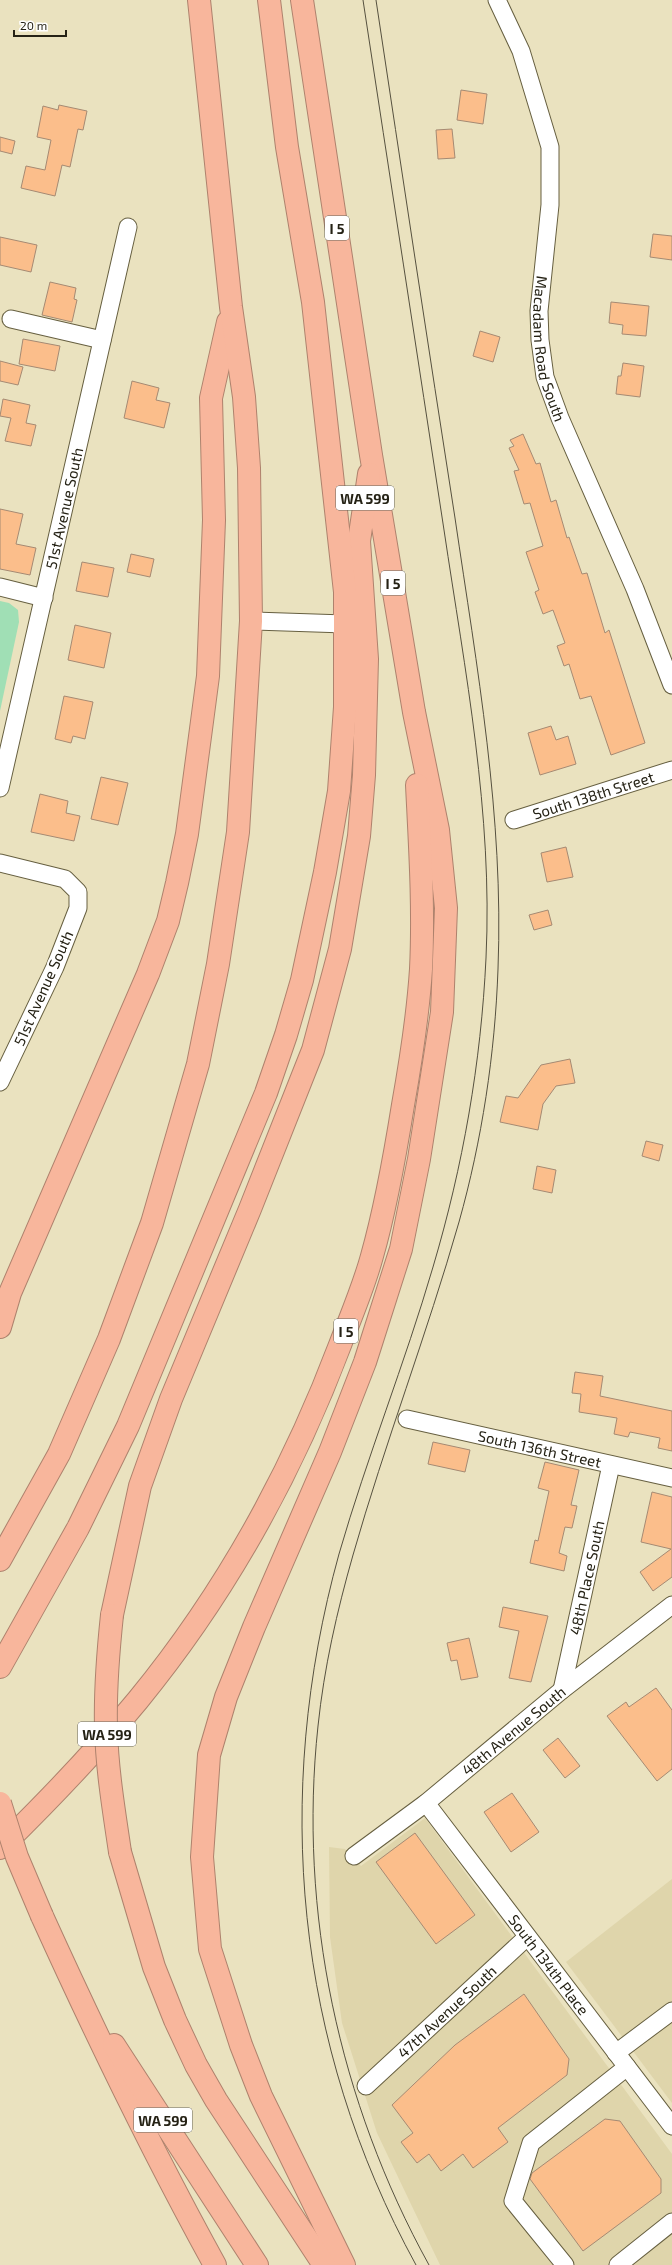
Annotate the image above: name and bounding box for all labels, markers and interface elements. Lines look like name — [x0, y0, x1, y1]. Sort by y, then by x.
scale bar — [14, 12, 66, 38]
text: 20 m — [20, 18, 47, 32]
road number: I 5 — [325, 216, 349, 240]
street label: Macadam Road South — [530, 275, 569, 424]
street label: 51st Avenue South — [41, 446, 86, 571]
road number: WA 599 — [336, 486, 394, 510]
road number: I 5 — [381, 571, 405, 595]
street label: South 138th Street — [530, 767, 656, 823]
street label: 51st Avenue South — [10, 928, 76, 1048]
road number: I 5 — [334, 1319, 358, 1343]
street label: South 136th Street — [476, 1426, 603, 1471]
street label: 48th Place South — [565, 1519, 608, 1636]
street label: 48th Avenue South — [458, 1682, 569, 1779]
road number: WA 599 — [78, 1722, 136, 1746]
street label: South 134th Place — [505, 1911, 593, 2018]
street label: 47th Avenue South — [394, 1961, 500, 2061]
road number: WA 599 — [134, 2108, 192, 2132]

